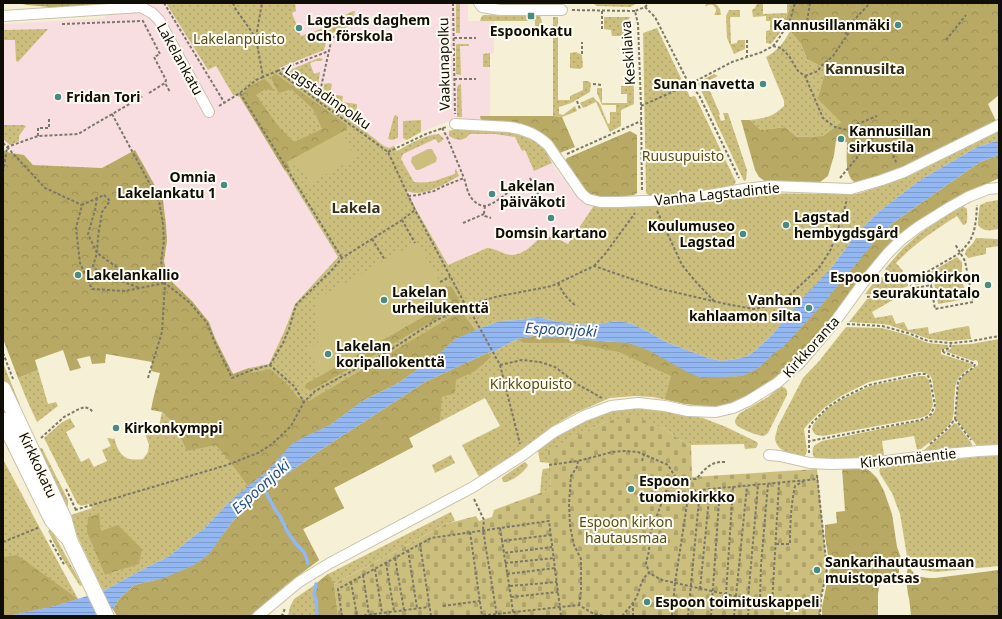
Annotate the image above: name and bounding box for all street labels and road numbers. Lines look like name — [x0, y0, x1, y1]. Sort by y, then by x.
street label: Vaakunapolku — [433, 17, 454, 111]
street label: Lakelankatu — [153, 19, 208, 98]
street label: Keskilaiva — [616, 20, 639, 86]
street label: Lagstadinpolku — [281, 60, 375, 133]
street label: Vanha Lagstadintie — [653, 177, 781, 210]
street label: Kirkkoranta — [778, 312, 843, 381]
street label: Kirkkokatu — [15, 429, 62, 501]
street label: Kirkonmäentie — [859, 443, 957, 472]

